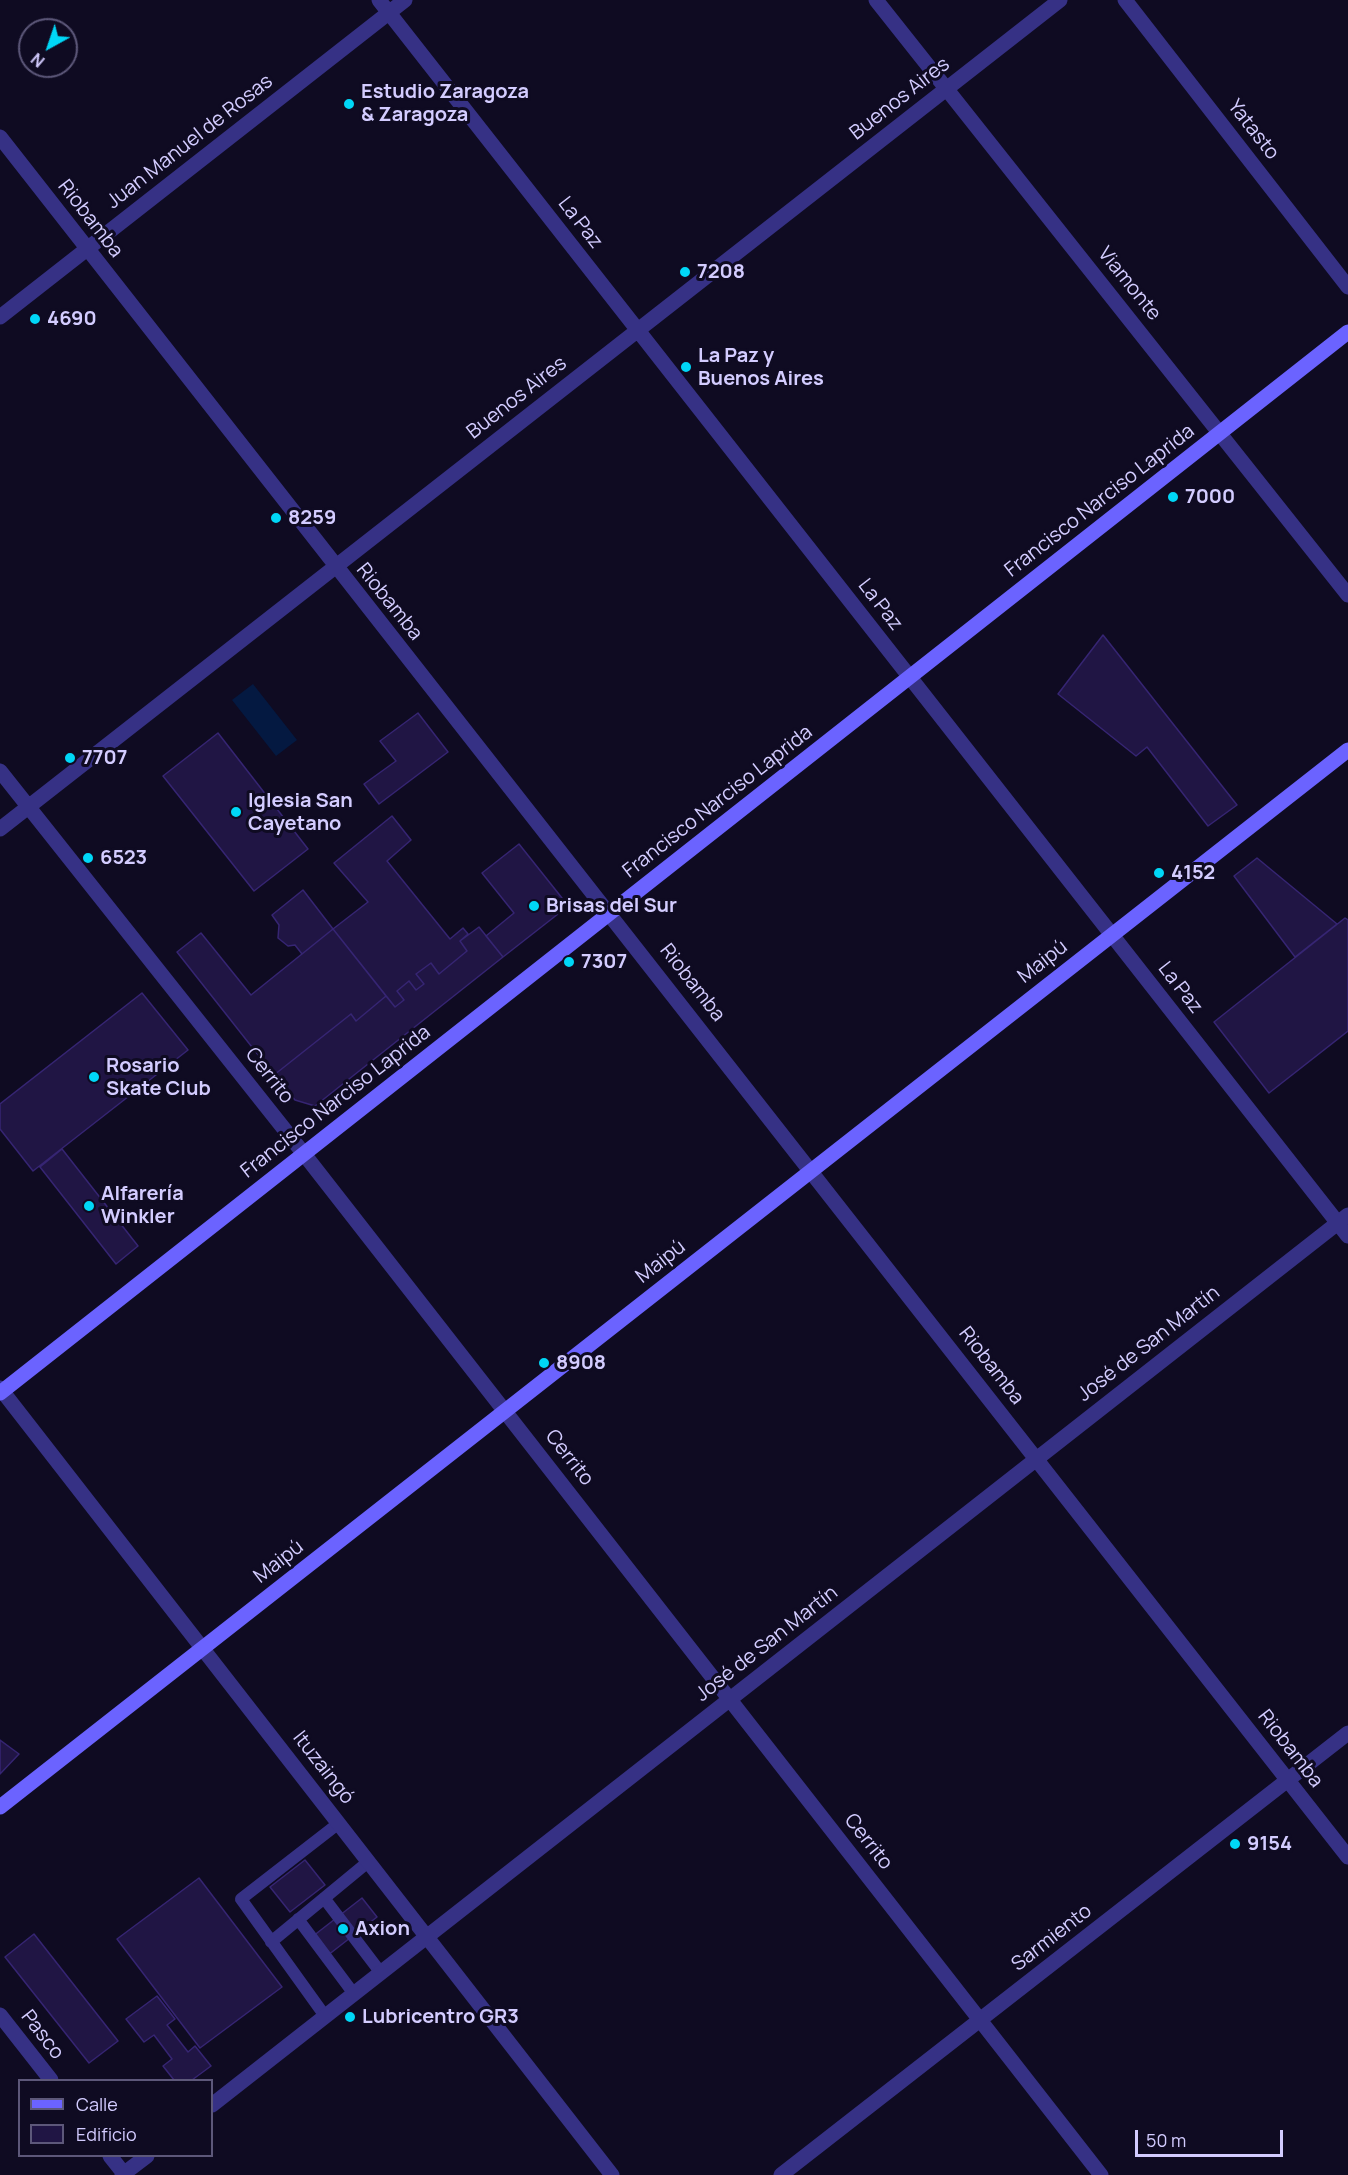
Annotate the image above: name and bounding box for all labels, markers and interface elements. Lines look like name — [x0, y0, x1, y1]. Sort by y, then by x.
north arrow — [18, 18, 78, 78]
text: N — [26, 48, 49, 72]
street label: Buenos Aires — [845, 53, 955, 145]
street label: Juan Manuel de Rosas — [102, 70, 278, 214]
place label: Estudio Zaragoza & Zaragoza — [361, 80, 529, 127]
street label: Yatasto — [1222, 95, 1284, 165]
marker: Estudio Zaragoza & Zaragoza — [342, 97, 356, 111]
street label: Riobamba — [52, 175, 128, 263]
street label: La Paz — [552, 193, 608, 253]
street label: Viamonte — [1092, 243, 1166, 325]
place label: 7208 — [697, 260, 745, 284]
marker: 7208 — [678, 265, 692, 279]
place label: 4690 — [47, 307, 97, 331]
marker: 4690 — [28, 312, 42, 326]
place label: La Paz y Buenos Aires — [698, 344, 824, 391]
street label: Buenos Aires — [462, 352, 572, 444]
marker: La Paz y Buenos Aires — [679, 360, 693, 374]
street label: Francisco Narciso Laprida — [1000, 420, 1200, 582]
place label: 7000 — [1185, 485, 1235, 509]
marker: 7000 — [1166, 490, 1180, 504]
place label: 8259 — [288, 506, 336, 530]
marker: 8259 — [269, 511, 283, 525]
street label: Riobamba — [351, 559, 427, 645]
street label: La Paz — [852, 575, 908, 635]
street label: Francisco Narciso Laprida — [618, 721, 818, 883]
place label: 7707 — [82, 746, 127, 770]
marker: 7707 — [63, 751, 77, 765]
place label: Iglesia San Cayetano — [248, 789, 353, 836]
marker: Iglesia San Cayetano — [229, 805, 243, 819]
place label: 6523 — [100, 846, 147, 870]
marker: 6523 — [81, 851, 95, 865]
place label: 4152 — [1171, 861, 1215, 885]
marker: 4152 — [1152, 866, 1166, 880]
place label: Brisas del Sur — [546, 894, 677, 918]
marker: Brisas del Sur — [527, 899, 541, 913]
street label: Maipú — [1013, 935, 1073, 989]
street label: Riobamba — [654, 939, 730, 1027]
place label: 7307 — [581, 950, 627, 974]
marker: 7307 — [562, 955, 576, 969]
street label: La Paz — [1152, 958, 1208, 1018]
street label: Francisco Narciso Laprida — [236, 1021, 436, 1183]
street label: Cerrito — [240, 1043, 298, 1109]
place label: Rosario Skate Club — [106, 1054, 211, 1101]
marker: Rosario Skate Club — [87, 1070, 101, 1084]
place label: Alfarería Winkler — [101, 1182, 184, 1229]
marker: Alfarería Winkler — [82, 1199, 96, 1213]
street label: Maipú — [631, 1235, 691, 1289]
street label: José de San Martín — [1073, 1281, 1225, 1407]
street label: Riobamba — [953, 1322, 1029, 1410]
place label: 8908 — [556, 1351, 606, 1375]
marker: 8908 — [537, 1356, 551, 1370]
street label: Cerrito — [540, 1425, 598, 1491]
street label: Maipú — [249, 1535, 309, 1589]
street label: José de San Martín — [691, 1581, 843, 1707]
street label: Riobamba — [1252, 1705, 1328, 1793]
street label: Ituzaingó — [287, 1727, 359, 1809]
street label: Cerrito — [839, 1809, 897, 1875]
place label: 9154 — [1247, 1832, 1292, 1856]
marker: 9154 — [1228, 1837, 1242, 1851]
street label: Sarmiento — [1007, 1899, 1097, 1977]
place label: Axion — [355, 1917, 410, 1941]
marker: Axion — [336, 1922, 350, 1936]
place label: Lubricentro GR3 — [362, 2005, 519, 2029]
street label: Pasco — [15, 2006, 69, 2064]
marker: Lubricentro GR3 — [343, 2010, 357, 2024]
legend — [18, 2079, 213, 2157]
text: Calle — [76, 2092, 118, 2116]
scale bar — [1138, 2118, 1286, 2156]
text: Edificio — [76, 2122, 137, 2146]
text: 50 m — [1146, 2128, 1186, 2152]

